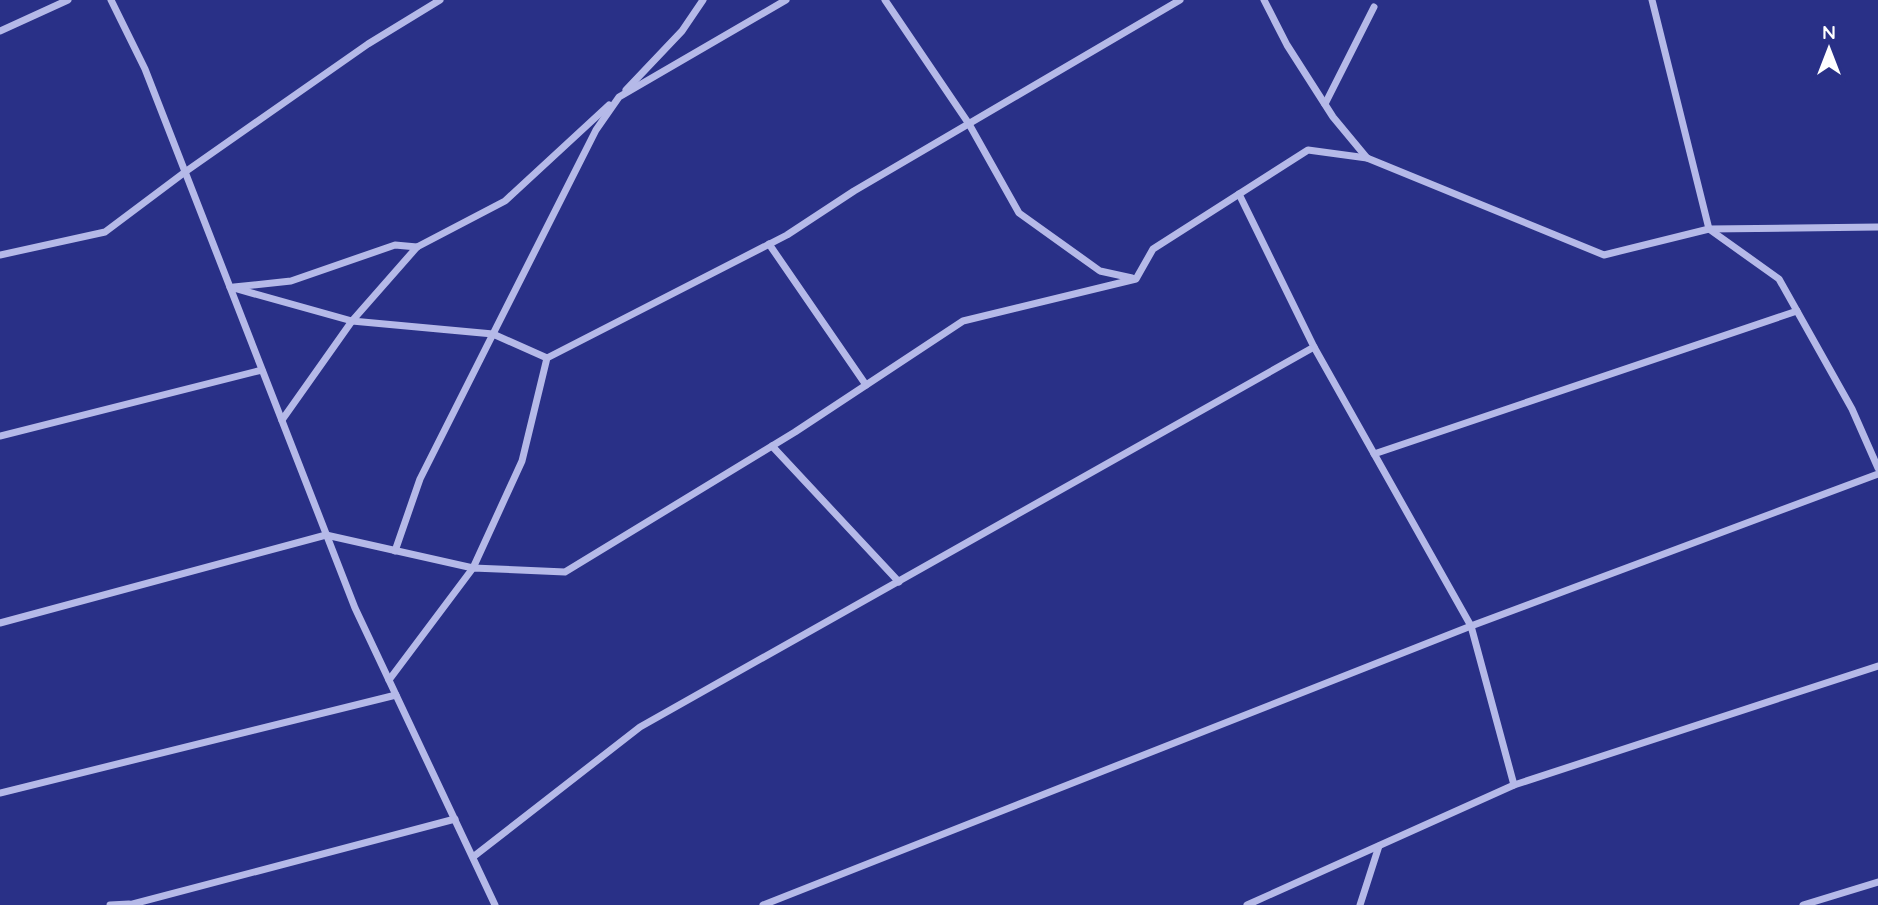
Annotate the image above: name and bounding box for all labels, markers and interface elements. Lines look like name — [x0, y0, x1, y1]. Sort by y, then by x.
north arrow — [1794, 14, 1864, 84]
text: N — [1822, 20, 1836, 44]

